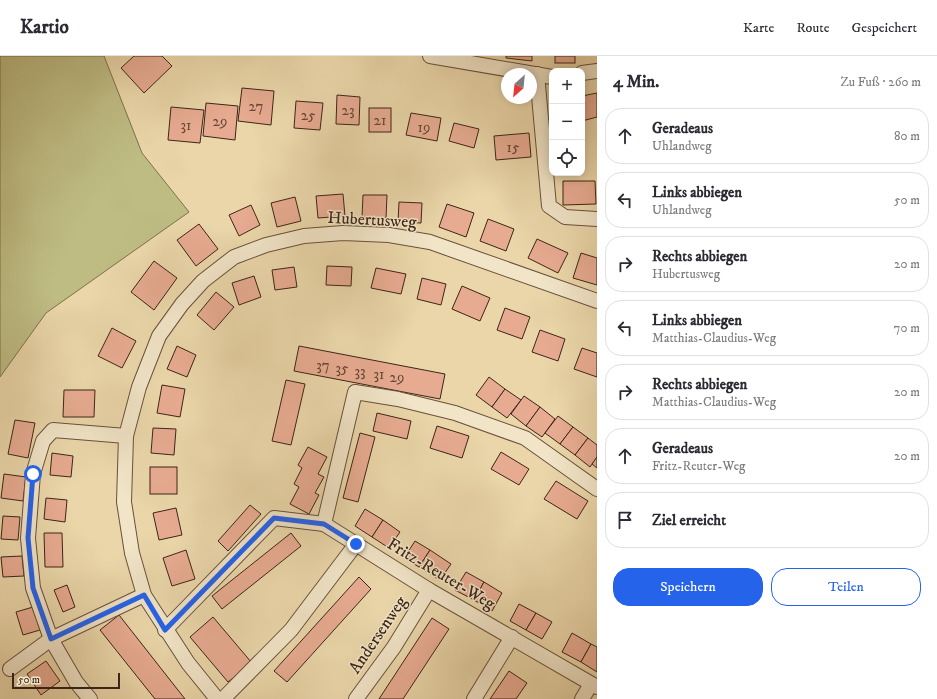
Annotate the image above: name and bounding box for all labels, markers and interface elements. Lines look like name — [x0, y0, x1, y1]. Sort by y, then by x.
text: Kartio — [20, 16, 69, 39]
text: Karte — [743, 19, 774, 37]
text: Route — [796, 19, 829, 37]
text: Gespeichert — [851, 19, 917, 37]
north arrow — [501, 68, 537, 104]
map controls — [549, 68, 585, 176]
button: + — [549, 68, 585, 104]
text: 4 Min. — [613, 71, 659, 93]
text: Zu Fuß · 260 m — [840, 74, 921, 90]
house number: 27 — [249, 97, 264, 116]
house number: 23 — [342, 101, 354, 120]
button: − — [549, 104, 585, 140]
house number: 25 — [301, 106, 316, 125]
house number: 21 — [374, 111, 386, 130]
house number: 29 — [213, 112, 227, 131]
house number: 31 — [180, 116, 192, 135]
house number: 19 — [418, 118, 430, 137]
text: Geradeaus — [652, 119, 713, 138]
icon: ahead — [614, 125, 636, 147]
text: 80 m — [894, 128, 920, 144]
house number: 15 — [507, 138, 520, 157]
text: Uhlandweg — [652, 138, 712, 154]
button: locate — [549, 140, 585, 176]
text: Links abbiegen — [652, 183, 742, 202]
icon: left — [614, 189, 636, 211]
text: 50 m — [894, 192, 920, 208]
text: Uhlandweg — [652, 202, 712, 218]
street label: Hubertusweg — [327, 207, 418, 233]
text: Rechts abbiegen — [652, 247, 747, 266]
icon: right — [614, 253, 636, 275]
text: 20 m — [894, 256, 920, 272]
text: Hubertusweg — [652, 266, 720, 282]
text: Links abbiegen — [652, 311, 742, 330]
icon: left — [614, 317, 636, 339]
text: 70 m — [894, 320, 920, 336]
text: Matthias-Claudius-Weg — [652, 330, 776, 346]
house number: 37 — [316, 356, 330, 375]
house number: 35 — [335, 359, 349, 378]
house number: 33 — [354, 362, 366, 381]
house number: 31 — [373, 365, 385, 384]
house number: 29 — [390, 368, 404, 387]
text: Rechts abbiegen — [652, 375, 747, 394]
icon: right — [614, 381, 636, 403]
text: 20 m — [894, 384, 920, 400]
text: Matthias-Claudius-Weg — [652, 394, 776, 410]
text: Geradeaus — [652, 439, 713, 458]
icon: ahead — [614, 445, 636, 467]
text: 20 m — [894, 448, 920, 464]
text: Fritz-Reuter-Weg — [652, 458, 745, 474]
route start — [24, 465, 42, 483]
icon: arrive — [614, 509, 636, 531]
text: Ziel erreicht — [652, 511, 726, 530]
street label: Fritz-Reuter-Weg — [383, 533, 500, 615]
route end — [347, 535, 365, 553]
button: Speichern — [613, 568, 763, 606]
button: Teilen — [771, 568, 921, 606]
street label: Andersenweg — [344, 591, 412, 678]
scale bar — [12, 671, 120, 690]
text: 50 m — [18, 673, 40, 687]

